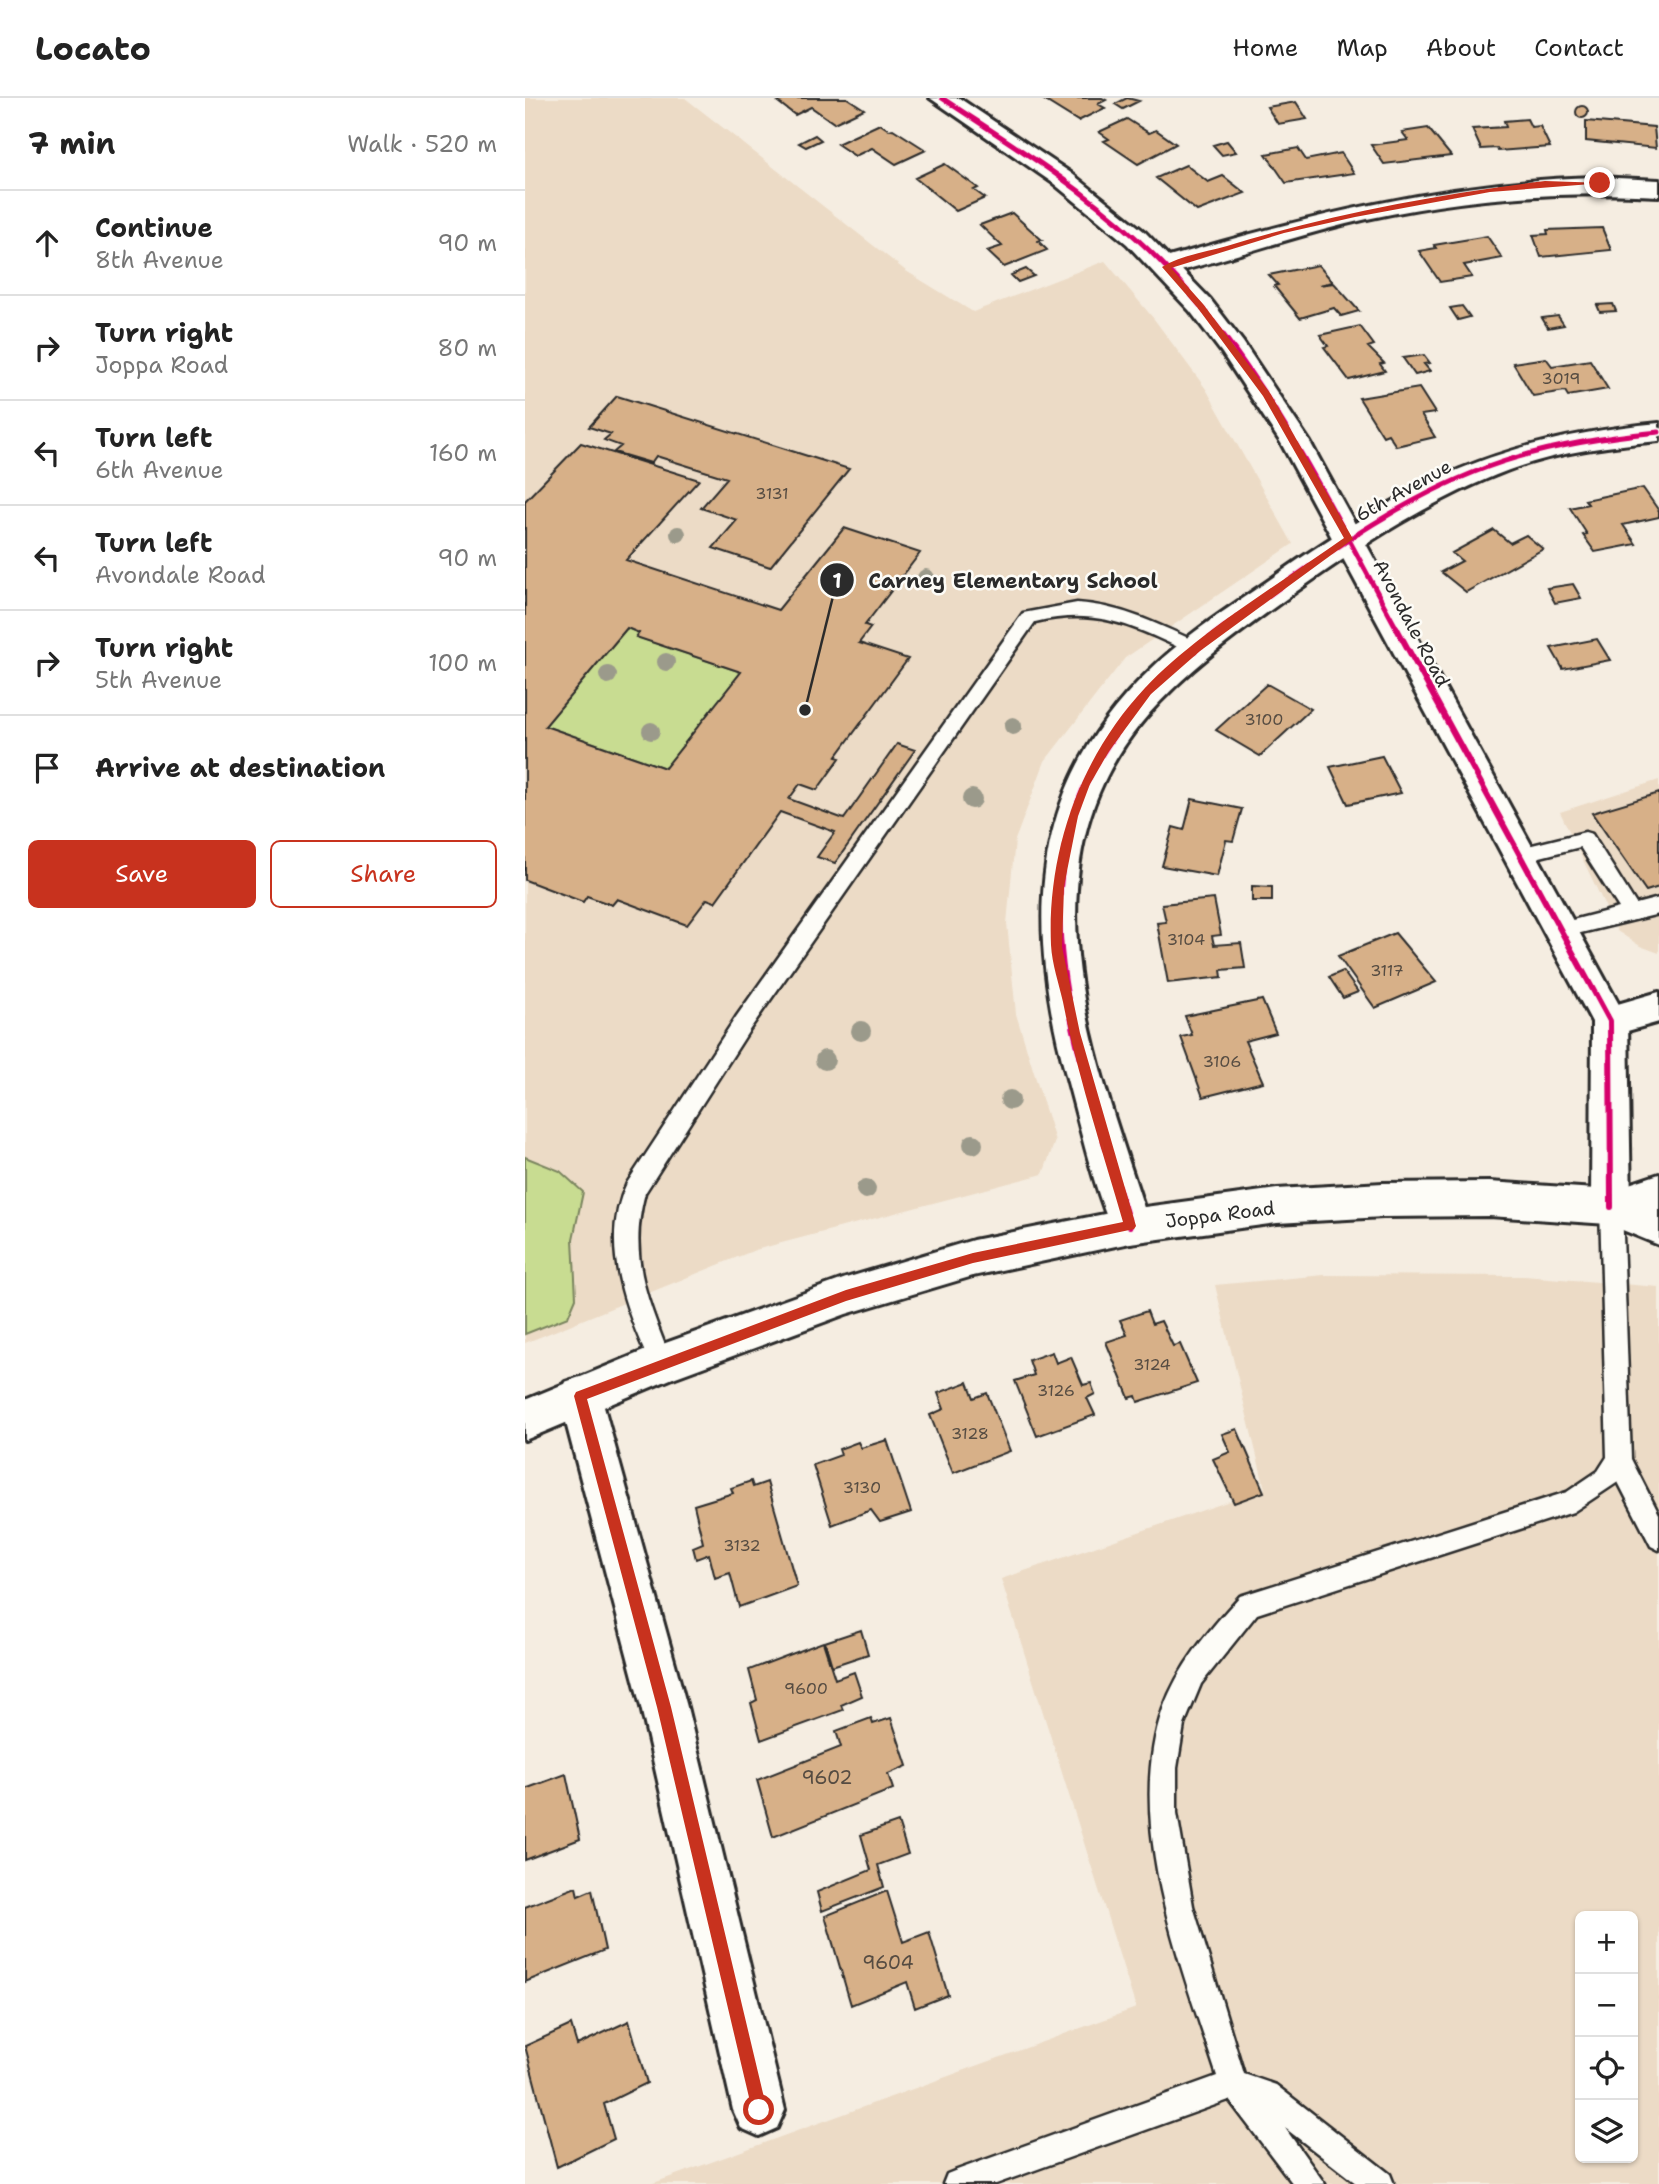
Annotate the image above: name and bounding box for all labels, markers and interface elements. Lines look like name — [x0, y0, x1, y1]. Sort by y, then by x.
text: Locato — [35, 26, 151, 71]
text: Home — [1232, 32, 1298, 64]
text: Map — [1336, 32, 1388, 64]
text: About — [1426, 32, 1496, 64]
text: Contact — [1534, 32, 1624, 64]
text: 7 min — [28, 123, 115, 164]
text: Walk · 520 m — [347, 129, 497, 159]
route end — [1584, 167, 1615, 198]
text: Continue — [95, 210, 213, 245]
icon: ahead — [28, 224, 66, 262]
text: 90 m — [437, 228, 497, 258]
text: 8th Avenue — [95, 245, 224, 275]
text: Turn right — [95, 315, 233, 350]
icon: right — [28, 329, 66, 367]
text: 80 m — [438, 333, 497, 363]
text: Joppa Road — [95, 350, 228, 380]
house number: 3019 — [1542, 368, 1580, 389]
text: Turn left — [95, 420, 212, 455]
icon: left — [28, 434, 66, 472]
text: 160 m — [429, 438, 497, 468]
street label: 6th Avenue — [1351, 454, 1456, 527]
text: 6th Avenue — [95, 455, 224, 485]
house number: 3131 — [755, 483, 789, 504]
text: Turn left — [95, 525, 212, 560]
icon: left — [28, 539, 66, 577]
text: 90 m — [437, 543, 497, 573]
street label: Avondale Road — [1367, 555, 1456, 691]
callout: Carney Elementary School — [820, 559, 1172, 601]
text: Avondale Road — [95, 560, 266, 590]
text: 1 — [832, 567, 842, 595]
text: Carney Elementary School — [868, 567, 1158, 595]
text: Turn right — [95, 630, 233, 665]
icon: right — [28, 644, 66, 682]
text: 100 m — [428, 648, 497, 678]
text: 5th Avenue — [95, 665, 222, 695]
house number: 3100 — [1245, 709, 1283, 730]
icon: arrive — [28, 749, 66, 787]
text: Arrive at destination — [95, 750, 385, 785]
button: Save — [28, 840, 256, 908]
button: Share — [270, 840, 497, 908]
house number: 3104 — [1167, 929, 1205, 950]
house number: 3117 — [1370, 960, 1404, 981]
house number: 3106 — [1203, 1051, 1241, 1072]
street label: Joppa Road — [1164, 1195, 1276, 1234]
house number: 3124 — [1133, 1354, 1171, 1375]
house number: 3126 — [1037, 1380, 1075, 1401]
house number: 3128 — [951, 1423, 989, 1444]
house number: 3130 — [843, 1477, 881, 1498]
house number: 3132 — [723, 1535, 761, 1556]
house number: 9600 — [784, 1678, 828, 1699]
house number: 9602 — [801, 1765, 853, 1790]
map controls — [1575, 1911, 1638, 2163]
button: + — [1575, 1911, 1638, 1974]
house number: 9604 — [862, 1950, 914, 1975]
button: − — [1575, 1974, 1638, 2037]
button: locate — [1575, 2037, 1638, 2100]
route start — [743, 2094, 774, 2125]
button: layers — [1575, 2100, 1638, 2163]

